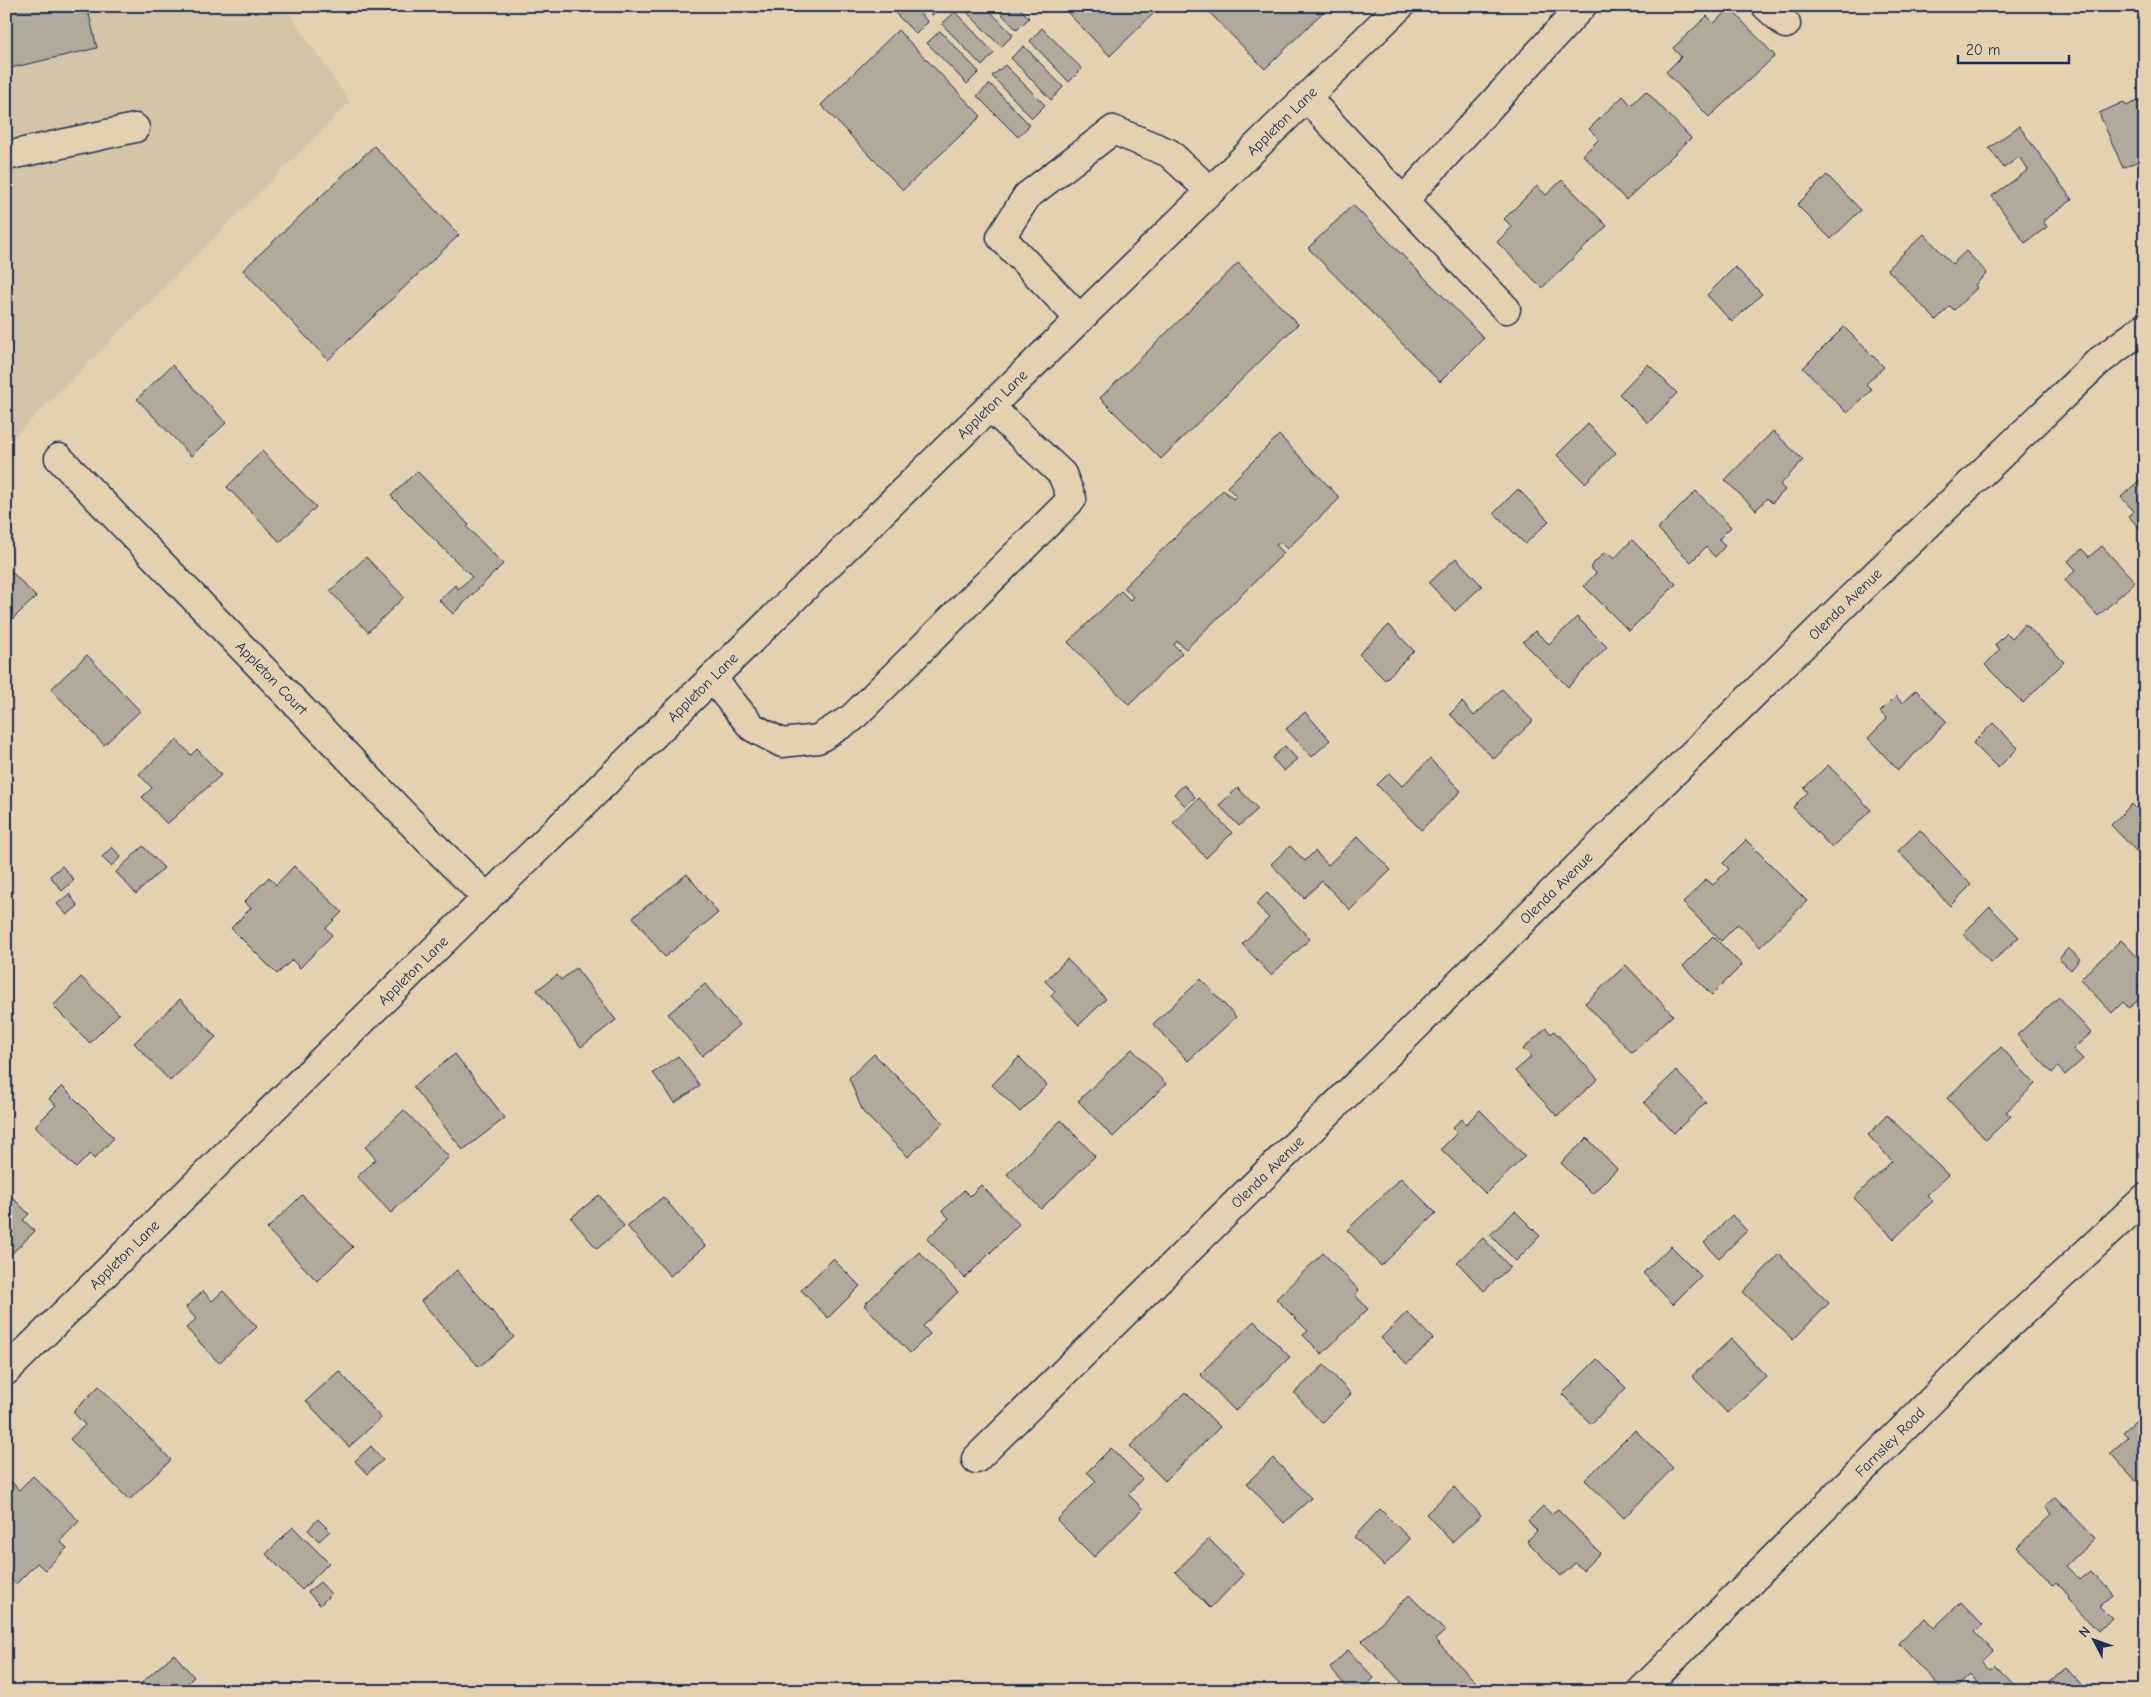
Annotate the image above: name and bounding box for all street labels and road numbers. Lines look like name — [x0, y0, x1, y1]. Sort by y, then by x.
street label: Appleton Lane — [1243, 83, 1321, 160]
street label: Appleton Lane — [953, 366, 1032, 443]
street label: Olenda Avenue — [1805, 564, 1886, 644]
street label: Appleton Court — [232, 637, 312, 719]
street label: Appleton Lane — [664, 649, 742, 726]
street label: Olenda Avenue — [1516, 848, 1597, 928]
street label: Appleton Lane — [374, 932, 452, 1009]
street label: Olenda Avenue — [1227, 1132, 1308, 1212]
street label: Appleton Lane — [85, 1216, 164, 1293]
street label: Farnsley Road — [1851, 1404, 1928, 1481]

